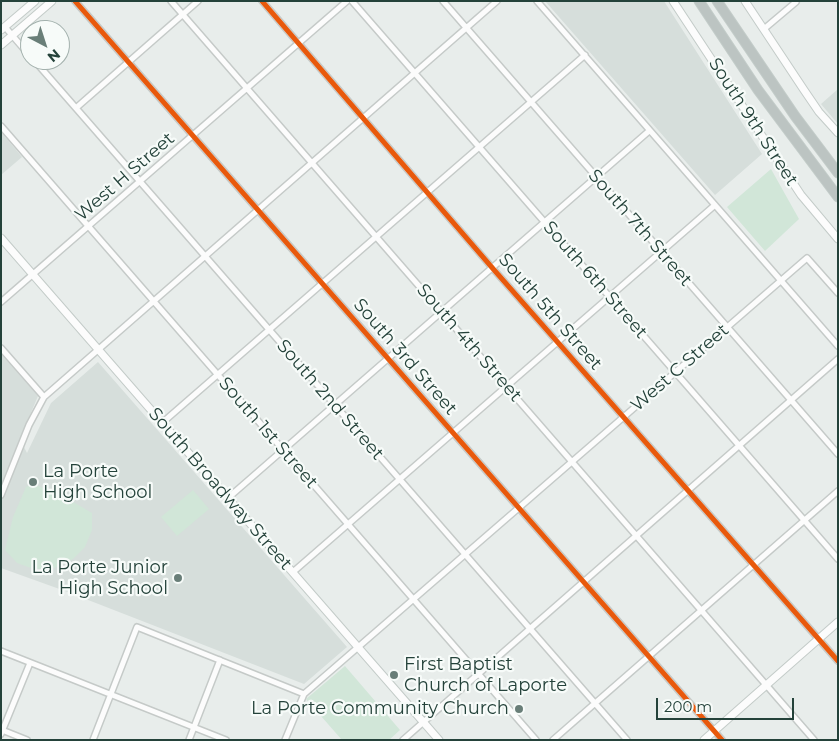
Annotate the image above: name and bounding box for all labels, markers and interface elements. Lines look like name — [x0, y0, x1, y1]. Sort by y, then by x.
north arrow — [20, 20, 70, 70]
text: N — [44, 45, 64, 66]
street label: South 9th Street — [704, 54, 802, 190]
street label: West H Street — [71, 128, 179, 226]
street label: South 7th Street — [583, 165, 697, 291]
street label: South 6th Street — [538, 217, 652, 343]
street label: South 5th Street — [493, 249, 607, 375]
street label: South 4th Street — [412, 280, 526, 406]
street label: South 3rd Street — [349, 294, 461, 420]
street label: West C Street — [627, 320, 733, 416]
street label: South 2nd Street — [272, 335, 388, 465]
street label: South 1st Street — [214, 373, 322, 493]
street label: South Broadway Street — [144, 403, 296, 575]
place label: La Porte High School — [43, 461, 152, 504]
marker: La Porte High School — [27, 476, 39, 488]
place label: La Porte Junior High School — [31, 557, 168, 600]
marker: La Porte Junior High School — [172, 572, 184, 584]
place label: First Baptist Church of Laporte — [404, 654, 567, 696]
marker: First Baptist Church of Laporte — [388, 669, 400, 681]
scale bar — [659, 688, 796, 720]
text: 200 m — [664, 697, 712, 716]
place label: La Porte Community Church — [251, 698, 509, 720]
marker: La Porte Community Church — [513, 703, 525, 715]

